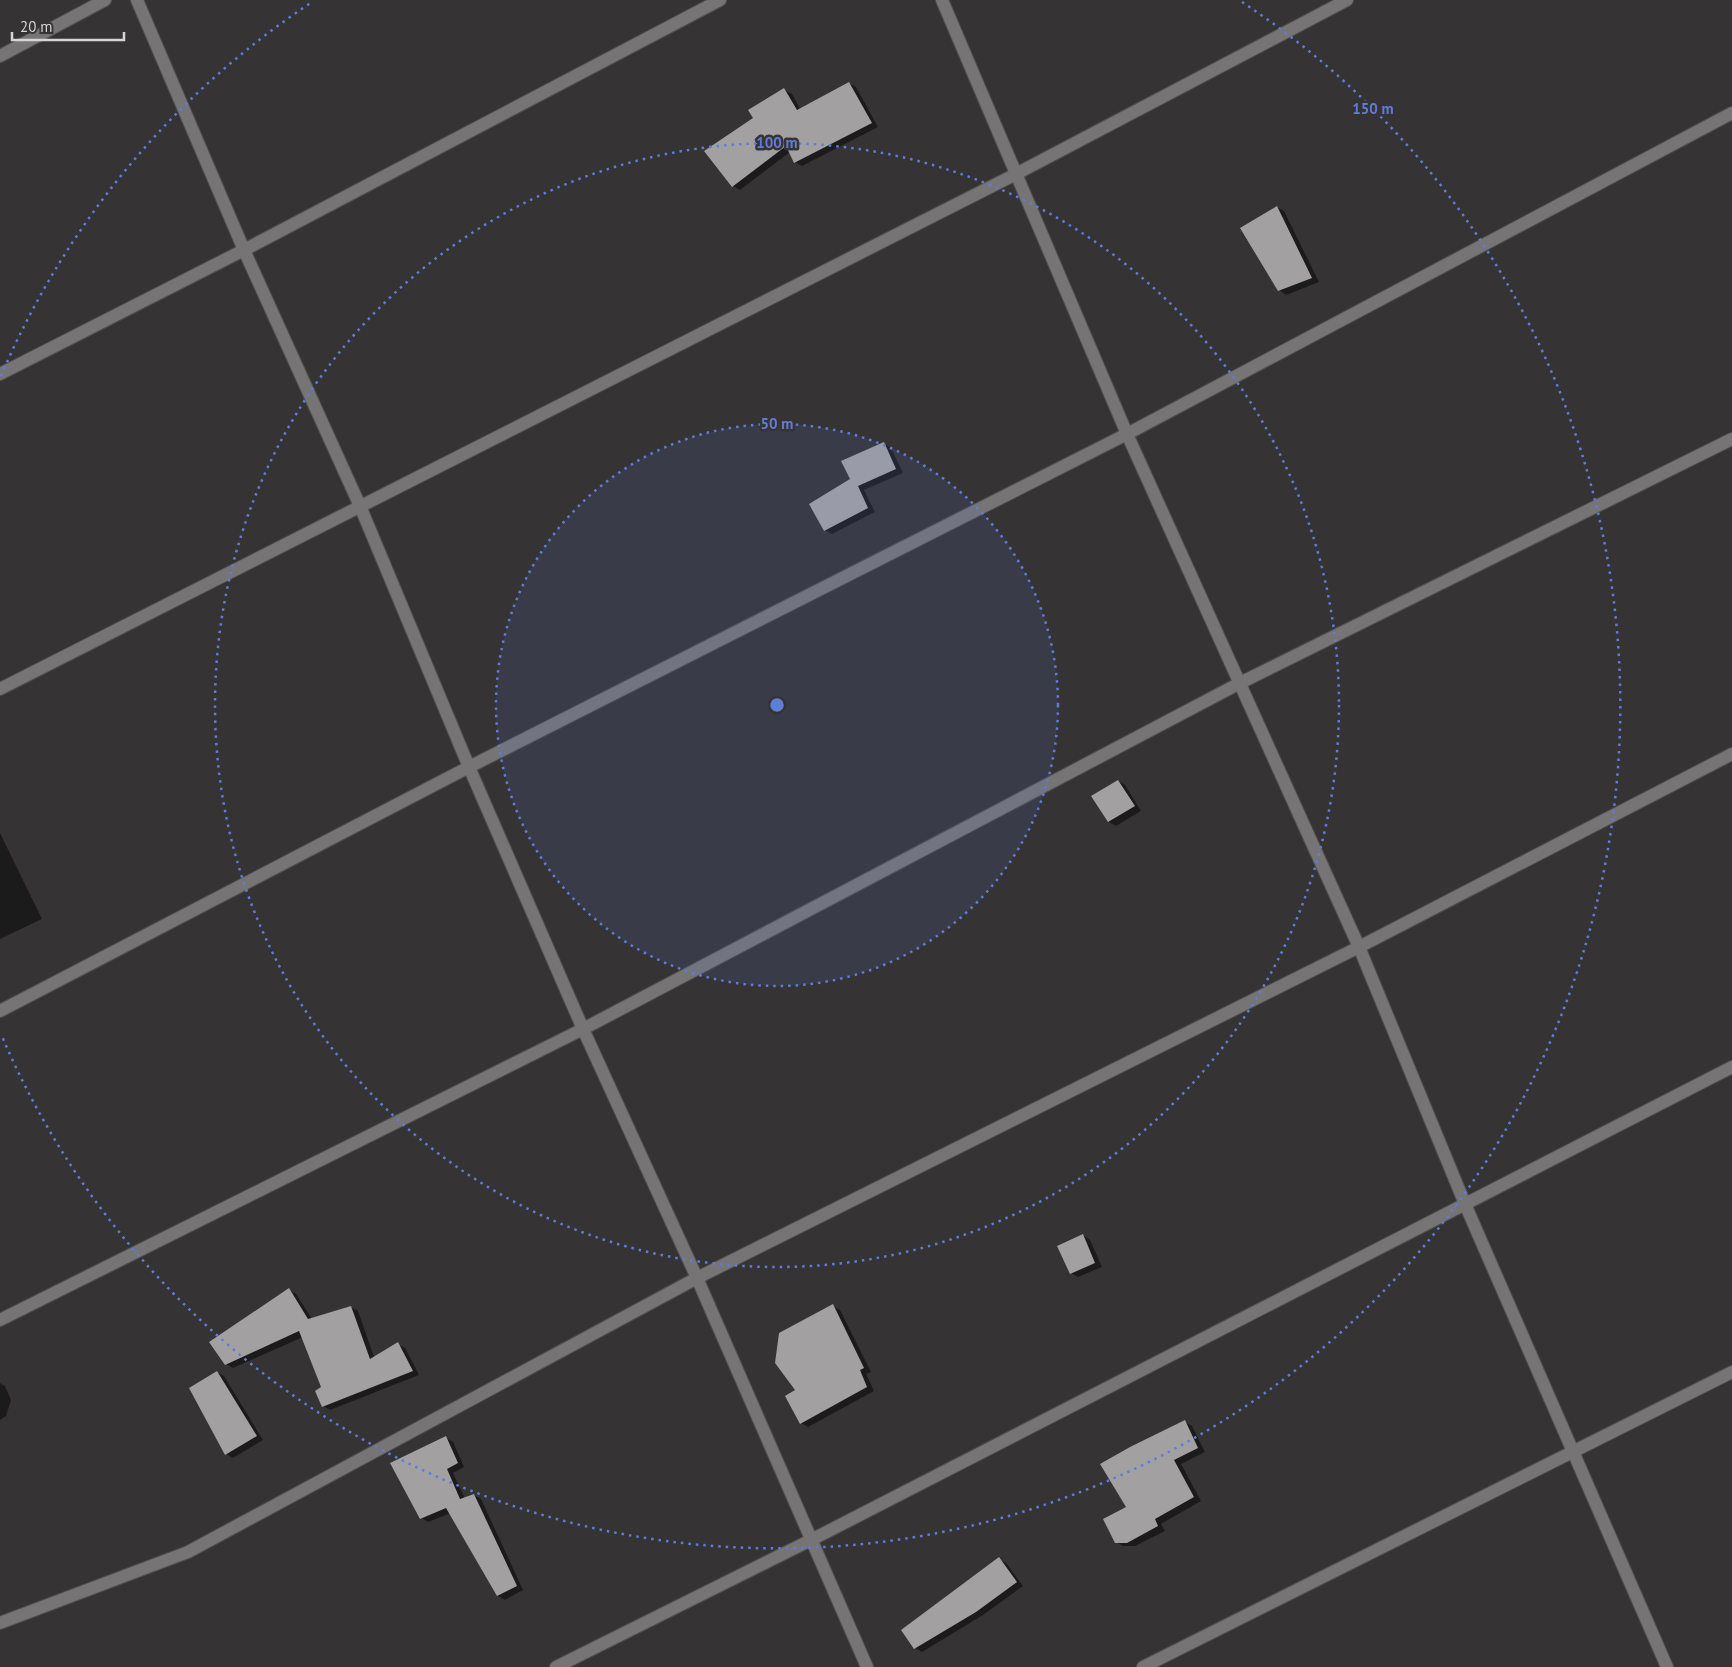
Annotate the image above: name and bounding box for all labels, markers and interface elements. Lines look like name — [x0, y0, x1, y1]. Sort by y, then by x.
scale bar — [12, 10, 125, 42]
text: 20 m — [20, 17, 53, 36]
text: 150 m — [1352, 99, 1394, 118]
text: 100 m — [756, 133, 798, 152]
text: 50 m — [761, 414, 793, 433]
centre of rings — [768, 696, 786, 714]

